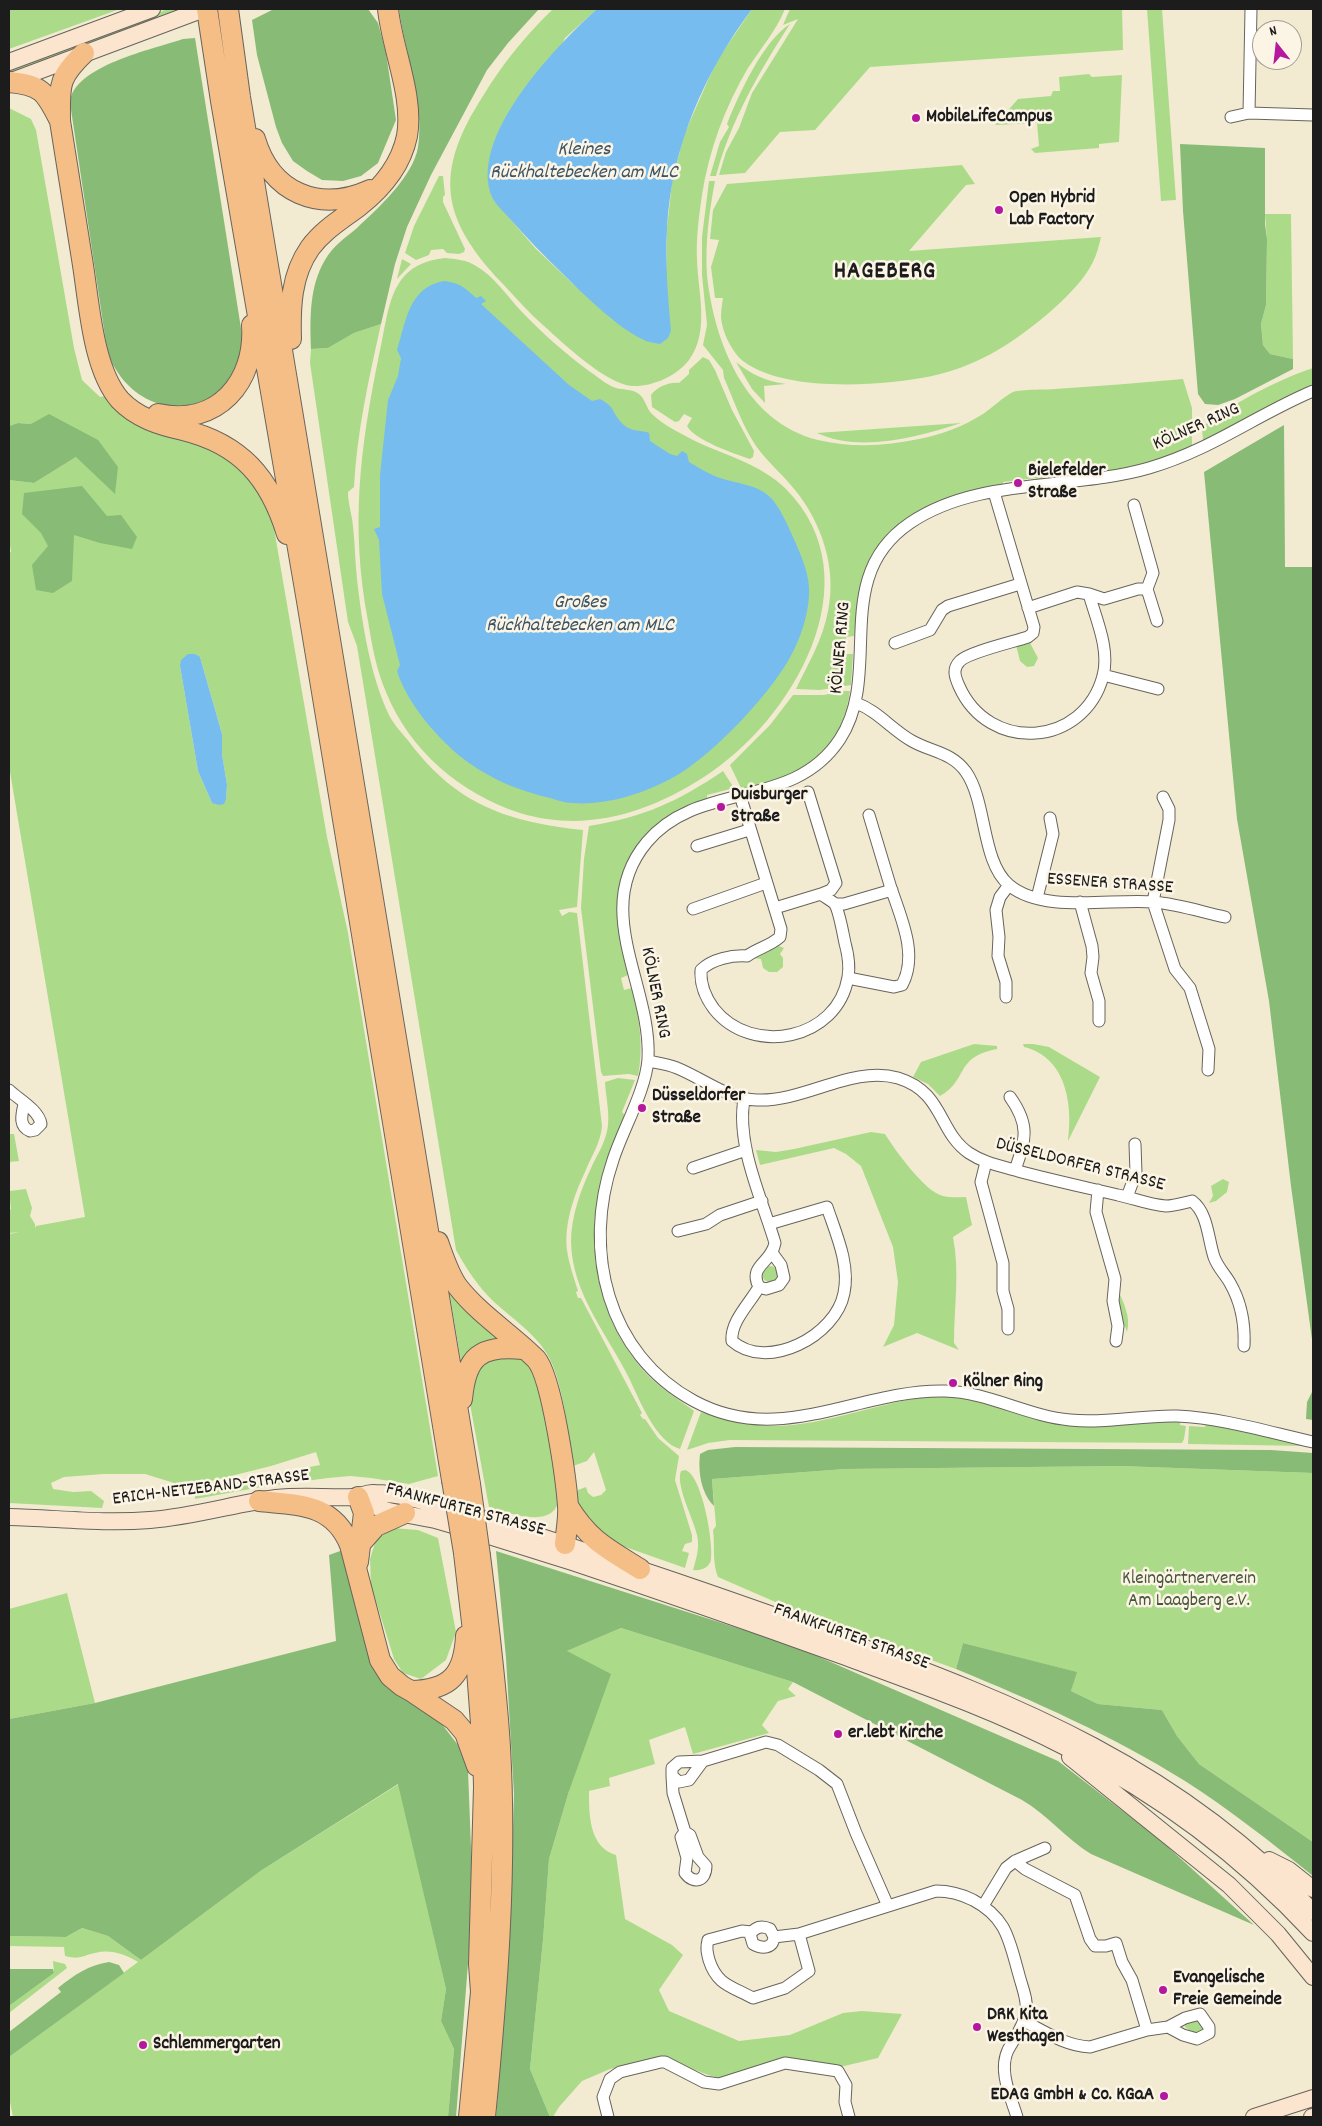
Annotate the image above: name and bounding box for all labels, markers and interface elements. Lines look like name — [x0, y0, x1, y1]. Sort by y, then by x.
north arrow — [1252, 20, 1302, 70]
text: N — [1267, 21, 1279, 42]
place label: MobileLifeCampus — [926, 107, 1053, 129]
marker: MobileLifeCampus — [910, 112, 922, 124]
water label: Kleines Rückhaltebecken am MLC — [490, 139, 678, 186]
place label: Open Hybrid Lab Factory — [1009, 188, 1095, 232]
marker: Open Hybrid Lab Factory — [993, 204, 1005, 216]
district label: HAGEBERG — [833, 260, 937, 288]
street label: KÖLNER RING — [1150, 399, 1244, 457]
place label: Bielefelder Straße — [1028, 461, 1106, 505]
marker: Bielefelder Straße — [1012, 477, 1024, 489]
water label: Großes Rückhaltebecken am MLC — [486, 592, 674, 639]
street label: KÖLNER RING — [827, 601, 857, 695]
place label: Duisburger Straße — [731, 785, 808, 829]
marker: Duisburger Straße — [715, 801, 727, 813]
street label: ESSENER STRASSE — [1046, 869, 1174, 901]
street label: KÖLNER RING — [634, 945, 674, 1041]
place label: Düsseldorfer Straße — [652, 1086, 745, 1130]
marker: Düsseldorfer Straße — [636, 1102, 648, 1114]
street label: DÜSSELDORFER STRASSE — [993, 1134, 1167, 1198]
place label: Kölner Ring — [963, 1372, 1043, 1394]
marker: Kölner Ring — [947, 1377, 959, 1389]
street label: ERICH-NETZEBAND-STRASSE — [111, 1466, 311, 1512]
street label: FRANKFURTER STRASSE — [383, 1479, 547, 1543]
park label: Kleingärtnerverein Am Laagberg e.V. — [1122, 1569, 1256, 1613]
street label: FRANKFURTER STRASSE — [770, 1599, 932, 1677]
place label: er.lebt Kirche — [848, 1723, 943, 1745]
marker: er.lebt Kirche — [832, 1728, 844, 1740]
place label: Evangelische Freie Gemeinde — [1173, 1968, 1282, 2012]
marker: Evangelische Freie Gemeinde — [1157, 1984, 1169, 1996]
place label: DRK Kita Westhagen — [987, 2005, 1064, 2049]
marker: DRK Kita Westhagen — [971, 2021, 983, 2033]
place label: Schlemmergarten — [153, 2034, 281, 2056]
marker: Schlemmergarten — [137, 2039, 149, 2051]
place label: EDAG GmbH & Co. KGaA — [991, 2085, 1154, 2107]
marker: EDAG GmbH & Co. KGaA — [1158, 2090, 1170, 2102]

